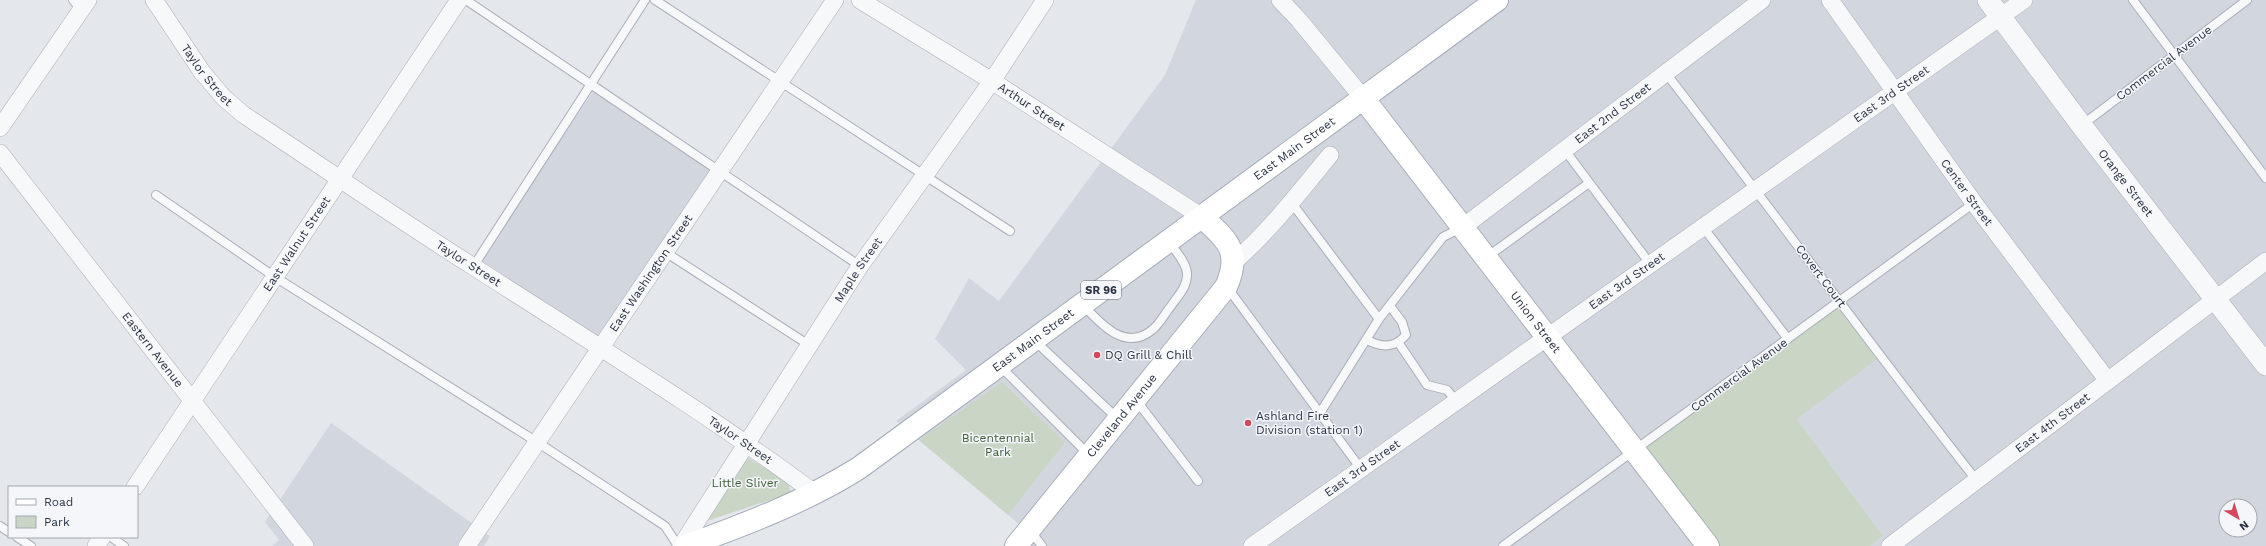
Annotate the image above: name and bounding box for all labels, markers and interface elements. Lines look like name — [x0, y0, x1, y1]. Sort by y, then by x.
street label: Commercial Avenue — [2113, 22, 2215, 103]
street label: Taylor Street — [179, 42, 235, 109]
street label: East 3rd Street — [1851, 62, 1932, 125]
street label: Arthur Street — [995, 80, 1068, 133]
street label: East 2nd Street — [1572, 80, 1654, 147]
street label: East Main Street — [1251, 114, 1338, 183]
street label: Orange Street — [2095, 146, 2156, 219]
street label: Center Street — [1938, 156, 1996, 229]
street label: East Walnut Street — [260, 194, 333, 294]
street label: East Washington Street — [606, 212, 695, 334]
street label: Maple Street — [831, 235, 885, 305]
street label: Taylor Street — [433, 238, 504, 289]
street label: Covert Court — [1793, 242, 1849, 310]
street label: East 3rd Street — [1586, 249, 1667, 312]
road number: SR 96 — [1081, 281, 1121, 299]
street label: Union Street — [1508, 289, 1564, 356]
street label: East Main Street — [989, 306, 1077, 375]
street label: Eastern Avenue — [119, 309, 186, 390]
street label: Commercial Avenue — [1688, 335, 1790, 415]
place label: DQ Grill & Chill — [1105, 348, 1193, 362]
marker: DQ Grill & Chill — [1092, 350, 1102, 360]
street label: Cleveland Avenue — [1084, 371, 1160, 460]
street label: East 4th Street — [2012, 390, 2093, 456]
place label: Ashland Fire Division (station 1) — [1256, 409, 1363, 437]
street label: Taylor Street — [706, 413, 775, 467]
marker: Ashland Fire Division (station 1) — [1243, 418, 1253, 428]
park label: Bicentennial Park — [962, 431, 1035, 459]
street label: East 3rd Street — [1322, 437, 1403, 500]
park label: Little Sliver — [712, 476, 779, 490]
legend — [8, 486, 138, 538]
text: Road — [44, 495, 73, 509]
north arrow — [2218, 498, 2258, 538]
text: Park — [44, 515, 70, 529]
text: N — [2237, 518, 2251, 533]

